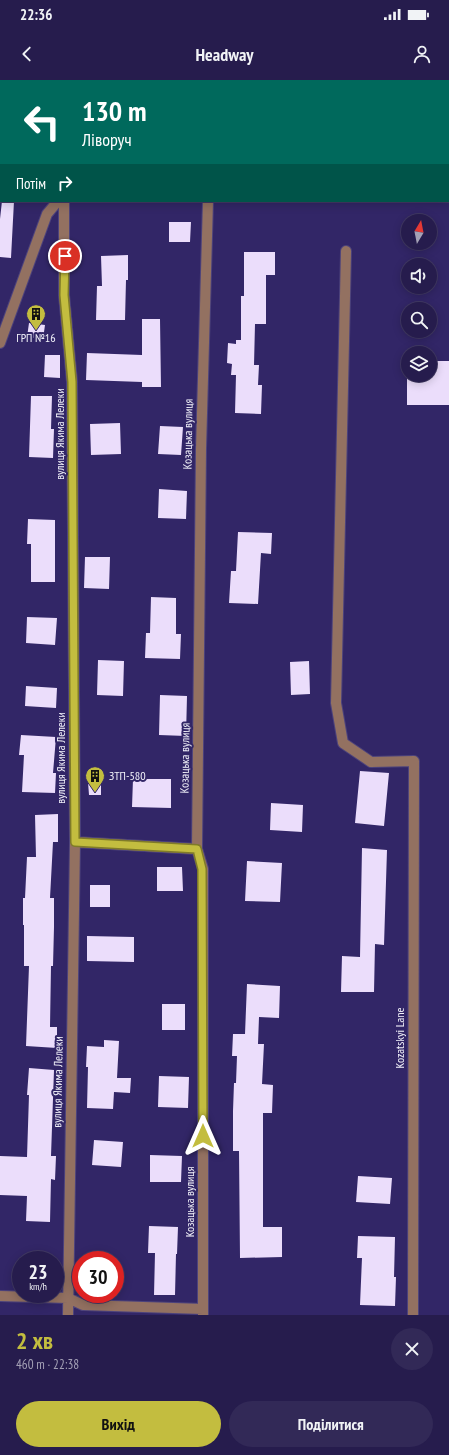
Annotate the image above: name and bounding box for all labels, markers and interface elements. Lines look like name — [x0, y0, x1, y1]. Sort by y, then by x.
text: 22:36 — [20, 5, 52, 24]
icon: back — [16, 43, 38, 65]
text: Headway — [195, 43, 254, 66]
icon: person — [411, 43, 433, 65]
text: 130 m — [82, 92, 146, 129]
icon: left — [16, 96, 68, 148]
text: Ліворуч — [82, 128, 132, 151]
icon: right — [54, 172, 76, 194]
text: Потім — [16, 174, 46, 193]
north arrow — [401, 214, 437, 250]
map controls — [401, 214, 437, 382]
pin — [48, 239, 82, 273]
icon: arrive — [54, 245, 76, 267]
button: sound — [401, 258, 437, 294]
button: search — [401, 302, 437, 338]
building icon: ГРП №16 — [25, 303, 47, 331]
place label: ГРП №16 — [16, 330, 56, 345]
button: layers — [401, 346, 437, 382]
street label: вулиця Якима Лелеки — [52, 388, 67, 480]
street label: Козацька вулиця — [179, 398, 196, 469]
street label: вулиця Якима Лелеки — [53, 712, 68, 804]
street label: Козацька вулиця — [176, 722, 193, 793]
building icon: ЗТП-580 — [84, 765, 106, 793]
place label: ЗТП-580 — [109, 768, 146, 783]
street label: Kozatskyi Lane — [392, 1007, 407, 1069]
street label: вулиця Якима Лелеки — [49, 1036, 66, 1128]
position arrow — [182, 1115, 224, 1157]
street label: Козацька вулиця — [182, 1166, 197, 1237]
speed limit sign: 30 — [72, 1251, 124, 1303]
text: 23 — [28, 1259, 48, 1285]
text: km/h — [29, 1280, 47, 1293]
text: 2 хв — [16, 1325, 53, 1356]
button: close — [391, 1328, 433, 1370]
text: 460 m · 22:38 — [16, 1356, 79, 1373]
button: Вихід — [16, 1401, 221, 1447]
button: Поділитися — [229, 1401, 433, 1447]

